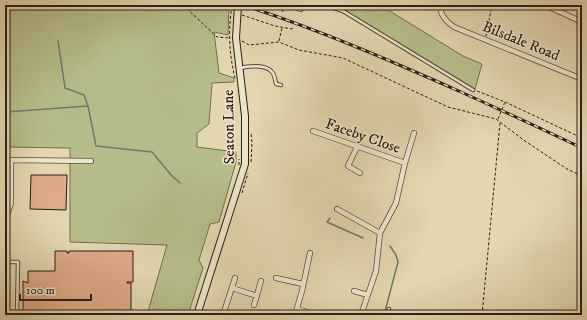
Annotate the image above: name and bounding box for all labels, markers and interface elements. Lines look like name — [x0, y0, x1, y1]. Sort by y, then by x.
street label: Bilsdale Road — [480, 17, 563, 65]
street label: Seaton Lane — [219, 89, 239, 165]
street label: Faceby Close — [323, 114, 403, 158]
scale bar — [20, 276, 91, 302]
text: 100 m — [26, 283, 55, 298]

